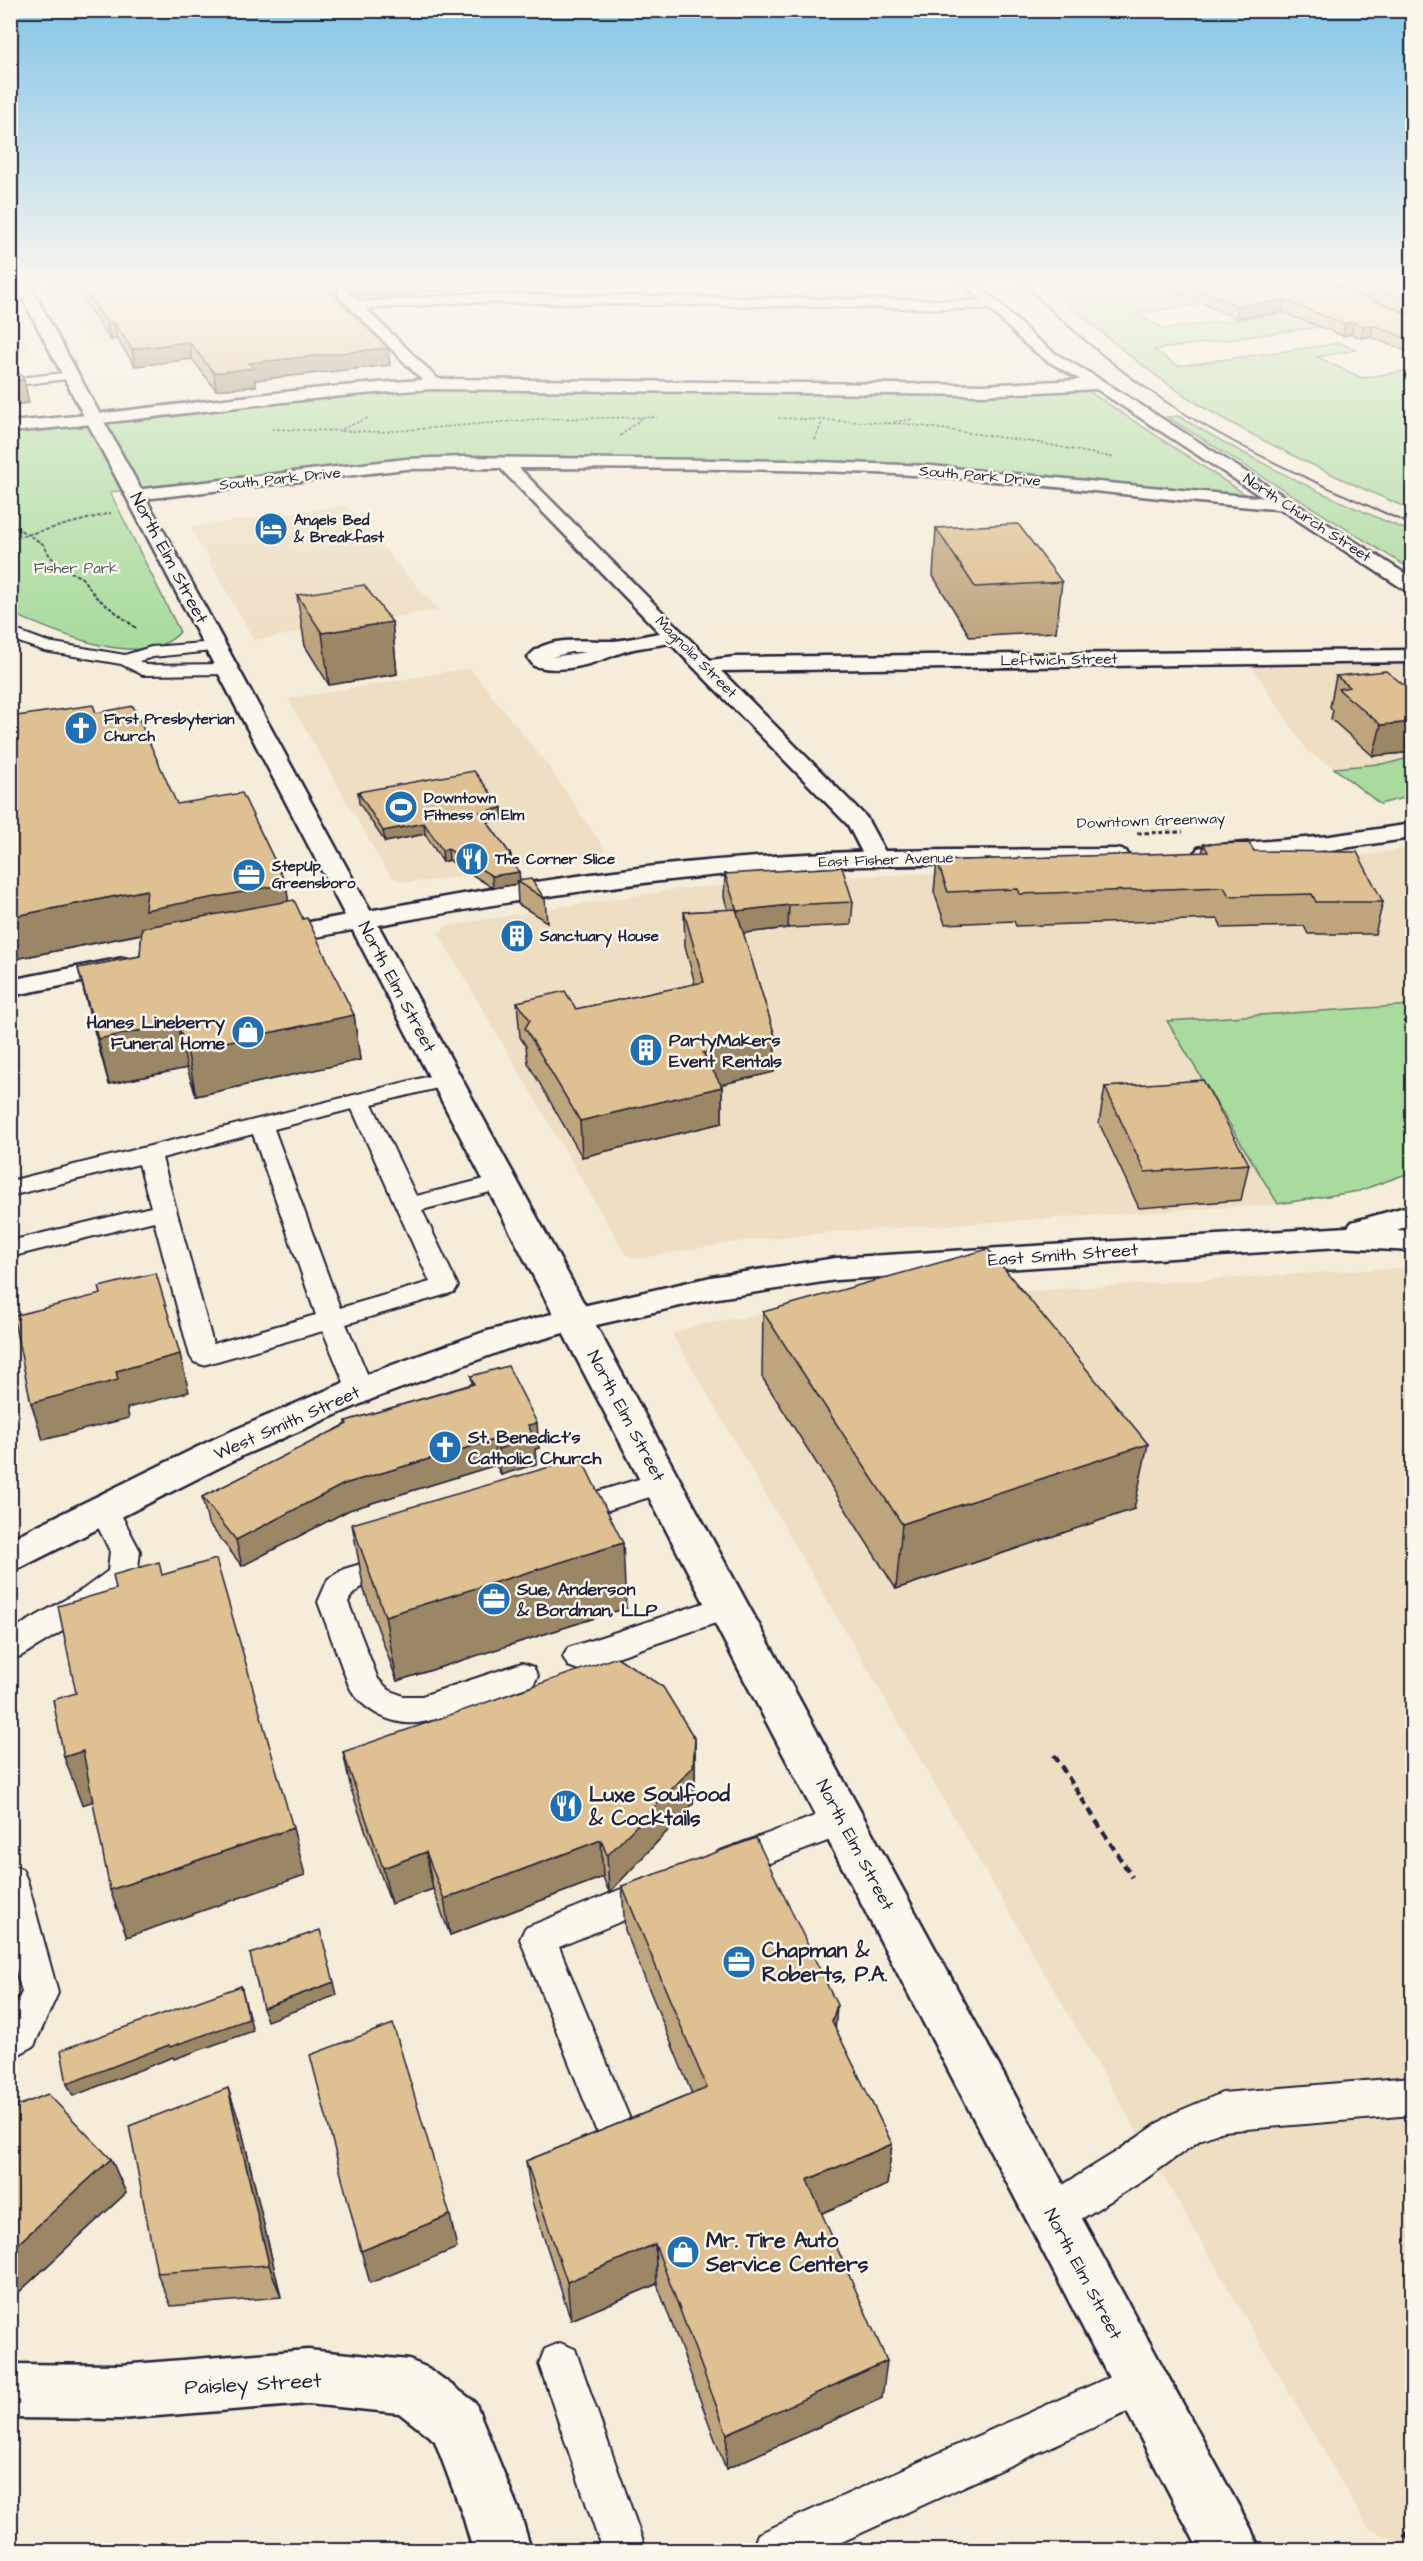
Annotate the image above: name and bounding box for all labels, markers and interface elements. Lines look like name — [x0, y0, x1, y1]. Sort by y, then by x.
street label: South Park Drive — [918, 460, 1042, 492]
street label: South Park Drive — [218, 462, 342, 496]
street label: North Church Street — [1239, 469, 1375, 567]
street label: North Elm Street — [124, 488, 214, 629]
place label: Angels Bed & Breakfast — [293, 510, 385, 548]
hotel icon: Angels Bed & Breakfast — [253, 511, 289, 547]
park label: Fisher Park — [34, 558, 118, 579]
street label: Magnolia Street — [650, 611, 742, 703]
street label: Leftwich Street — [1000, 648, 1118, 672]
place label: First Presbyterian Church — [104, 709, 235, 747]
church icon: First Presbyterian Church — [63, 710, 99, 746]
place label: Downtown Fitness on Elm — [424, 788, 525, 826]
sports icon: Downtown Fitness on Elm — [383, 789, 419, 825]
street label: Downtown Greenway — [1077, 808, 1226, 835]
restaurant icon: The Corner Slice — [454, 841, 490, 877]
street label: East Fisher Avenue — [818, 847, 954, 873]
place label: The Corner Slice — [494, 849, 615, 870]
place label: StepUp Greensboro — [271, 856, 356, 894]
office icon: StepUp Greensboro — [231, 857, 267, 893]
street label: North Elm Street — [352, 917, 442, 1058]
building icon: Sanctuary House — [499, 918, 535, 954]
place label: Sanctuary House — [539, 926, 659, 948]
place label: Hanes Lineberry Funeral Home — [86, 1010, 225, 1056]
shop icon: Hanes Lineberry Funeral Home — [230, 1014, 266, 1050]
place label: PartyMakers Event Rentals — [669, 1028, 782, 1074]
building icon: PartyMakers Event Rentals — [628, 1032, 664, 1068]
street label: East Smith Street — [987, 1237, 1140, 1273]
street label: North Elm Street — [581, 1346, 671, 1487]
street label: West Smith Street — [210, 1379, 365, 1466]
place label: St. Benedict's Catholic Church — [467, 1425, 602, 1471]
church icon: St. Benedict's Catholic Church — [427, 1429, 463, 1465]
place label: Sue, Anderson & Bordman, LLP — [516, 1577, 658, 1623]
office icon: Sue, Anderson & Bordman, LLP — [476, 1581, 512, 1617]
street label: North Elm Street — [810, 1775, 900, 1916]
place label: Luxe Soulfood & Cocktails — [588, 1780, 730, 1833]
restaurant icon: Luxe Soulfood & Cocktails — [548, 1788, 584, 1824]
place label: Chapman & Roberts, P.A. — [762, 1936, 887, 1989]
office icon: Chapman & Roberts, P.A. — [721, 1944, 757, 1980]
street label: North Elm Street — [1038, 2204, 1128, 2345]
place label: Mr. Tire Auto Service Centers — [705, 2226, 869, 2279]
shop icon: Mr. Tire Auto Service Centers — [665, 2234, 701, 2270]
street label: Paisley Street — [184, 2366, 323, 2404]

